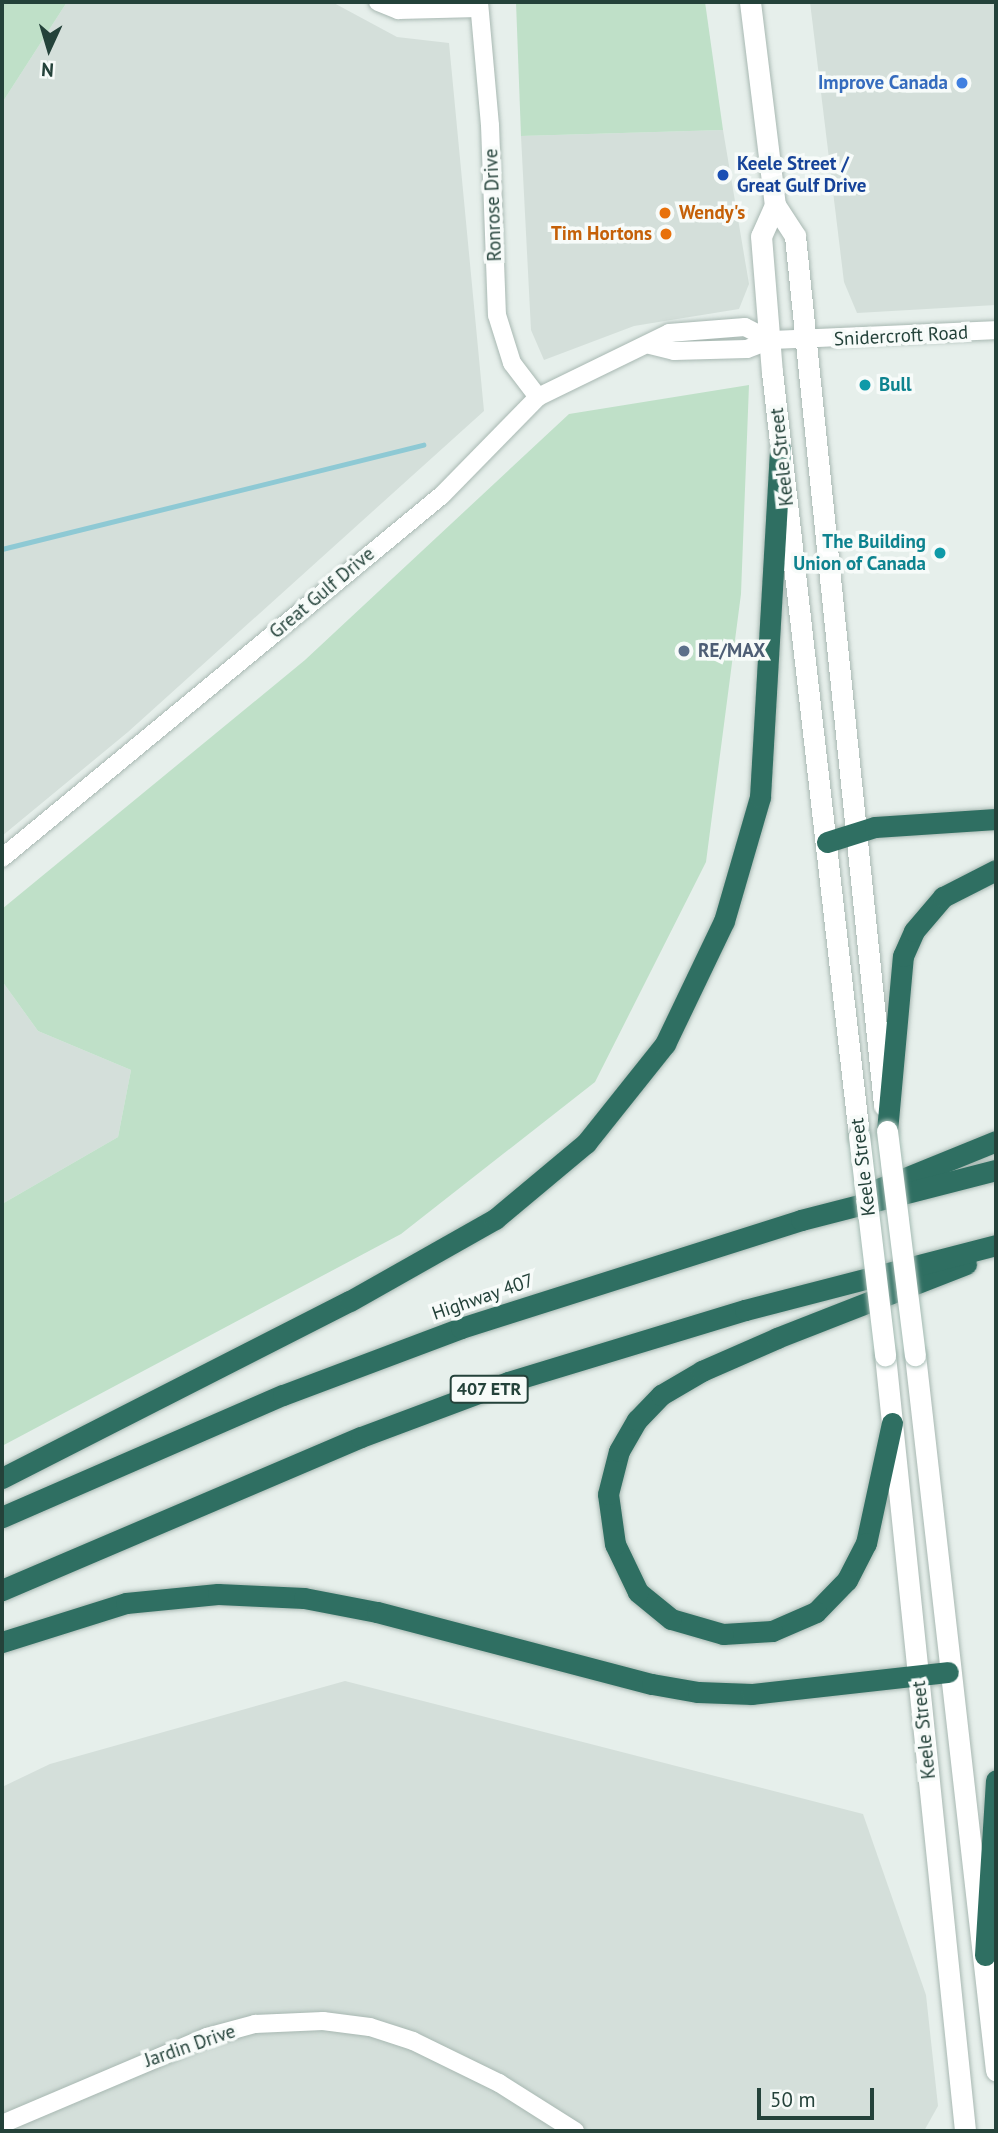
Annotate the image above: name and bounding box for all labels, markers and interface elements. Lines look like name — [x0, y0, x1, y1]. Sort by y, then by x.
north arrow — [14, 14, 84, 84]
text: N — [40, 58, 55, 82]
place label: Improve Canada — [818, 72, 948, 94]
marker: Improve Canada — [954, 75, 970, 91]
street label: Ronrose Drive — [480, 148, 506, 262]
place label: Keele Street / Great Gulf Drive — [737, 153, 867, 197]
marker: Keele Street / Great Gulf Drive — [715, 167, 731, 183]
place label: Wendy's — [679, 202, 745, 224]
marker: Wendy's — [657, 205, 673, 221]
place label: Tim Hortons — [551, 223, 652, 245]
marker: Tim Hortons — [658, 226, 674, 242]
street label: Snidercroft Road — [833, 321, 969, 351]
place label: Bull — [879, 374, 912, 396]
marker: Bull — [857, 377, 873, 393]
street label: Keele Street — [766, 407, 798, 507]
place label: The Building Union of Canada — [793, 531, 926, 575]
street label: Great Gulf Drive — [265, 543, 379, 643]
marker: The Building Union of Canada — [932, 545, 948, 561]
place label: RE/MAX — [698, 640, 765, 662]
marker: RE/MAX — [676, 643, 692, 659]
street label: Keele Street — [846, 1117, 880, 1217]
street label: Highway 407 — [429, 1269, 537, 1325]
road number: 407 ETR — [449, 1374, 529, 1404]
street label: Keele Street — [908, 1680, 940, 1780]
street label: Jardin Drive — [141, 2020, 239, 2072]
scale bar — [760, 2074, 877, 2118]
text: 50 m — [770, 2086, 816, 2113]

